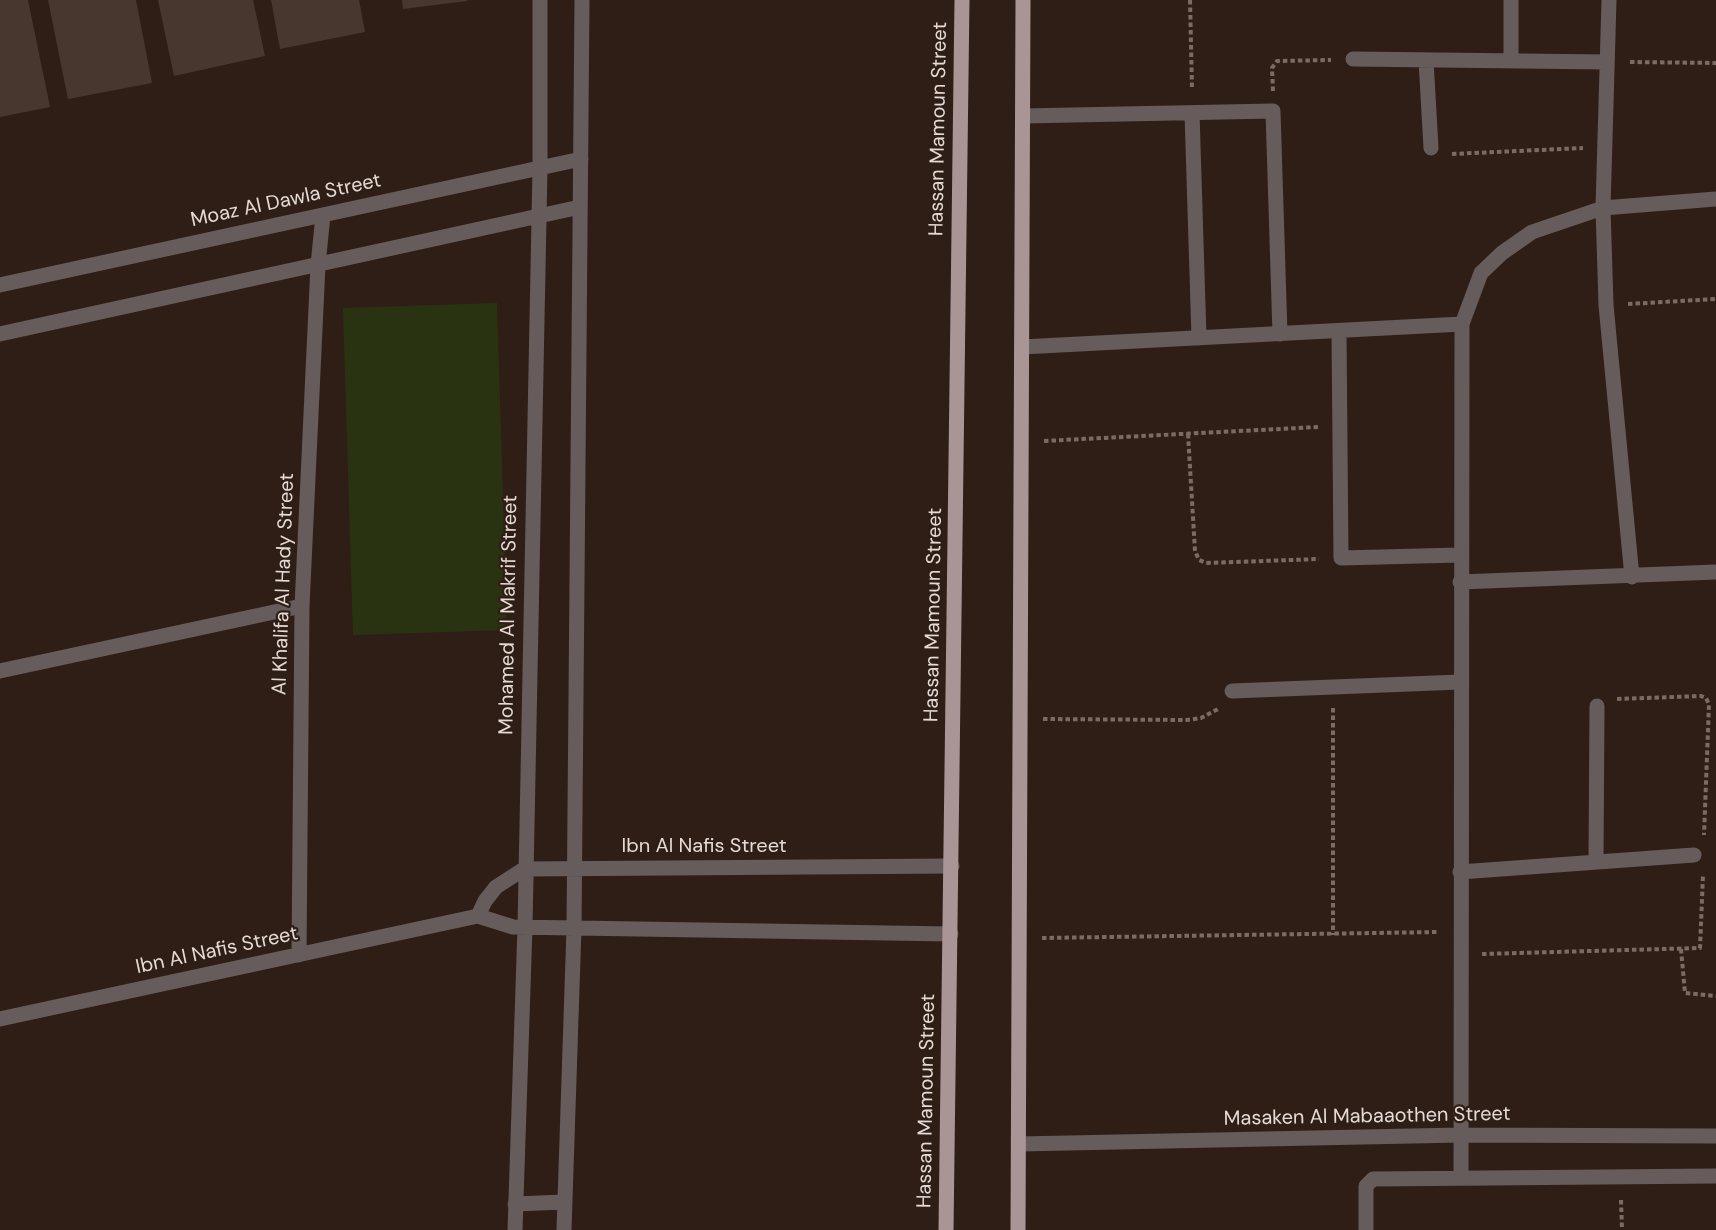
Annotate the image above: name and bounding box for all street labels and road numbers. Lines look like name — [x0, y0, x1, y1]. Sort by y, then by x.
street label: Hassan Mamoun Street — [925, 22, 953, 236]
street label: Moaz Al Dawla Street — [189, 169, 383, 233]
street label: Al Khalifa Al Hady Street — [268, 473, 300, 695]
street label: Mohamed Al Makrif Street — [495, 495, 523, 735]
street label: Hassan Mamoun Street — [920, 508, 948, 722]
street label: Ibn Al Nafis Street — [621, 835, 787, 859]
street label: Ibn Al Nafis Street — [134, 922, 300, 980]
street label: Hassan Mamoun Street — [913, 994, 941, 1208]
street label: Masaken Al Mabaaothen Street — [1223, 1102, 1511, 1132]

